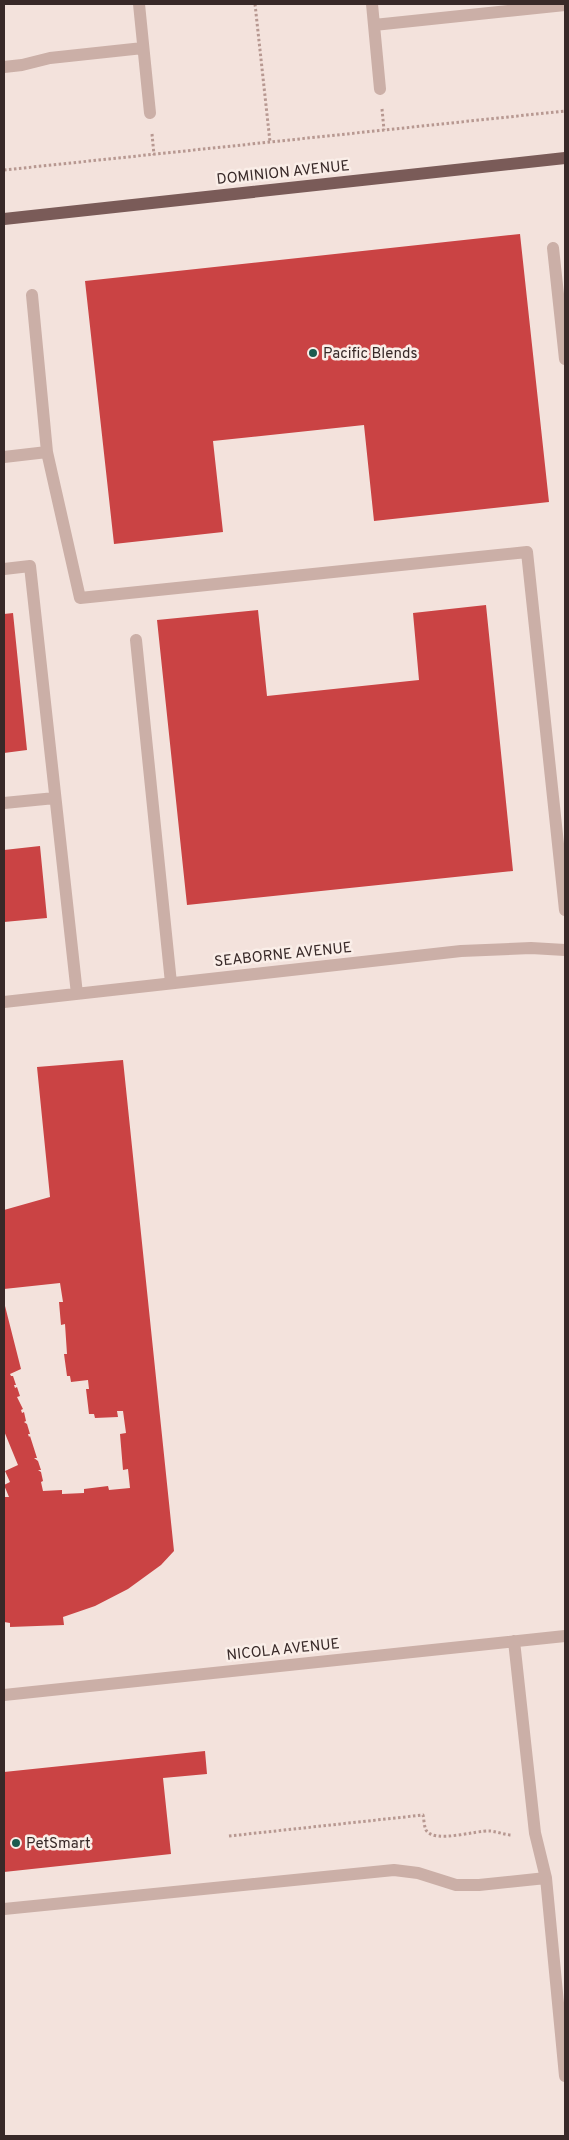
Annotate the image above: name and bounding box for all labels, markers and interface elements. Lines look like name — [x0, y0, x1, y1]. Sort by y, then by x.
street label: DOMINION AVENUE — [216, 157, 351, 190]
place label: Pacific Blends — [323, 345, 418, 364]
marker: Pacific Blends — [307, 347, 319, 359]
street label: SEABORNE AVENUE — [213, 939, 353, 972]
street label: NICOLA AVENUE — [226, 1635, 341, 1666]
place label: PetSmart — [26, 1835, 91, 1854]
marker: PetSmart — [10, 1837, 22, 1849]

